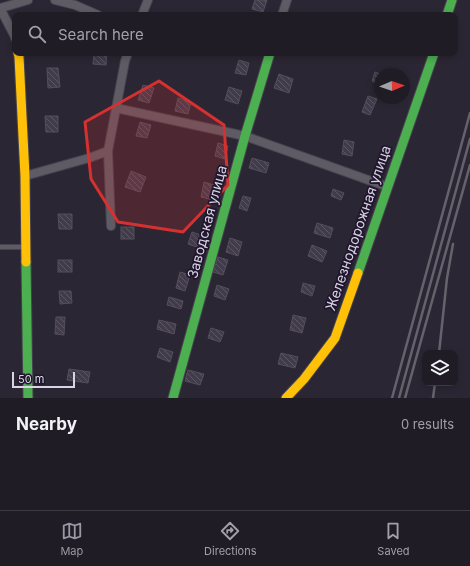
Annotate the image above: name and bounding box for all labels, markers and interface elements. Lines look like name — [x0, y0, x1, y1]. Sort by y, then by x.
search box — [12, 12, 458, 56]
icon: search — [26, 23, 48, 45]
text: Search here — [58, 25, 144, 44]
north arrow — [374, 68, 410, 104]
street label: Железнодорожная улица — [321, 143, 394, 313]
street label: Заводская улица — [183, 163, 230, 280]
map controls — [422, 350, 458, 386]
button: layers — [422, 350, 458, 386]
scale bar — [12, 370, 75, 389]
text: 50 m — [18, 372, 44, 386]
text: Nearby — [16, 414, 77, 434]
text: 0 results — [401, 416, 454, 432]
tab: Map — [60, 520, 83, 558]
tab: Directions — [204, 520, 257, 558]
tab: Saved — [377, 520, 410, 558]

